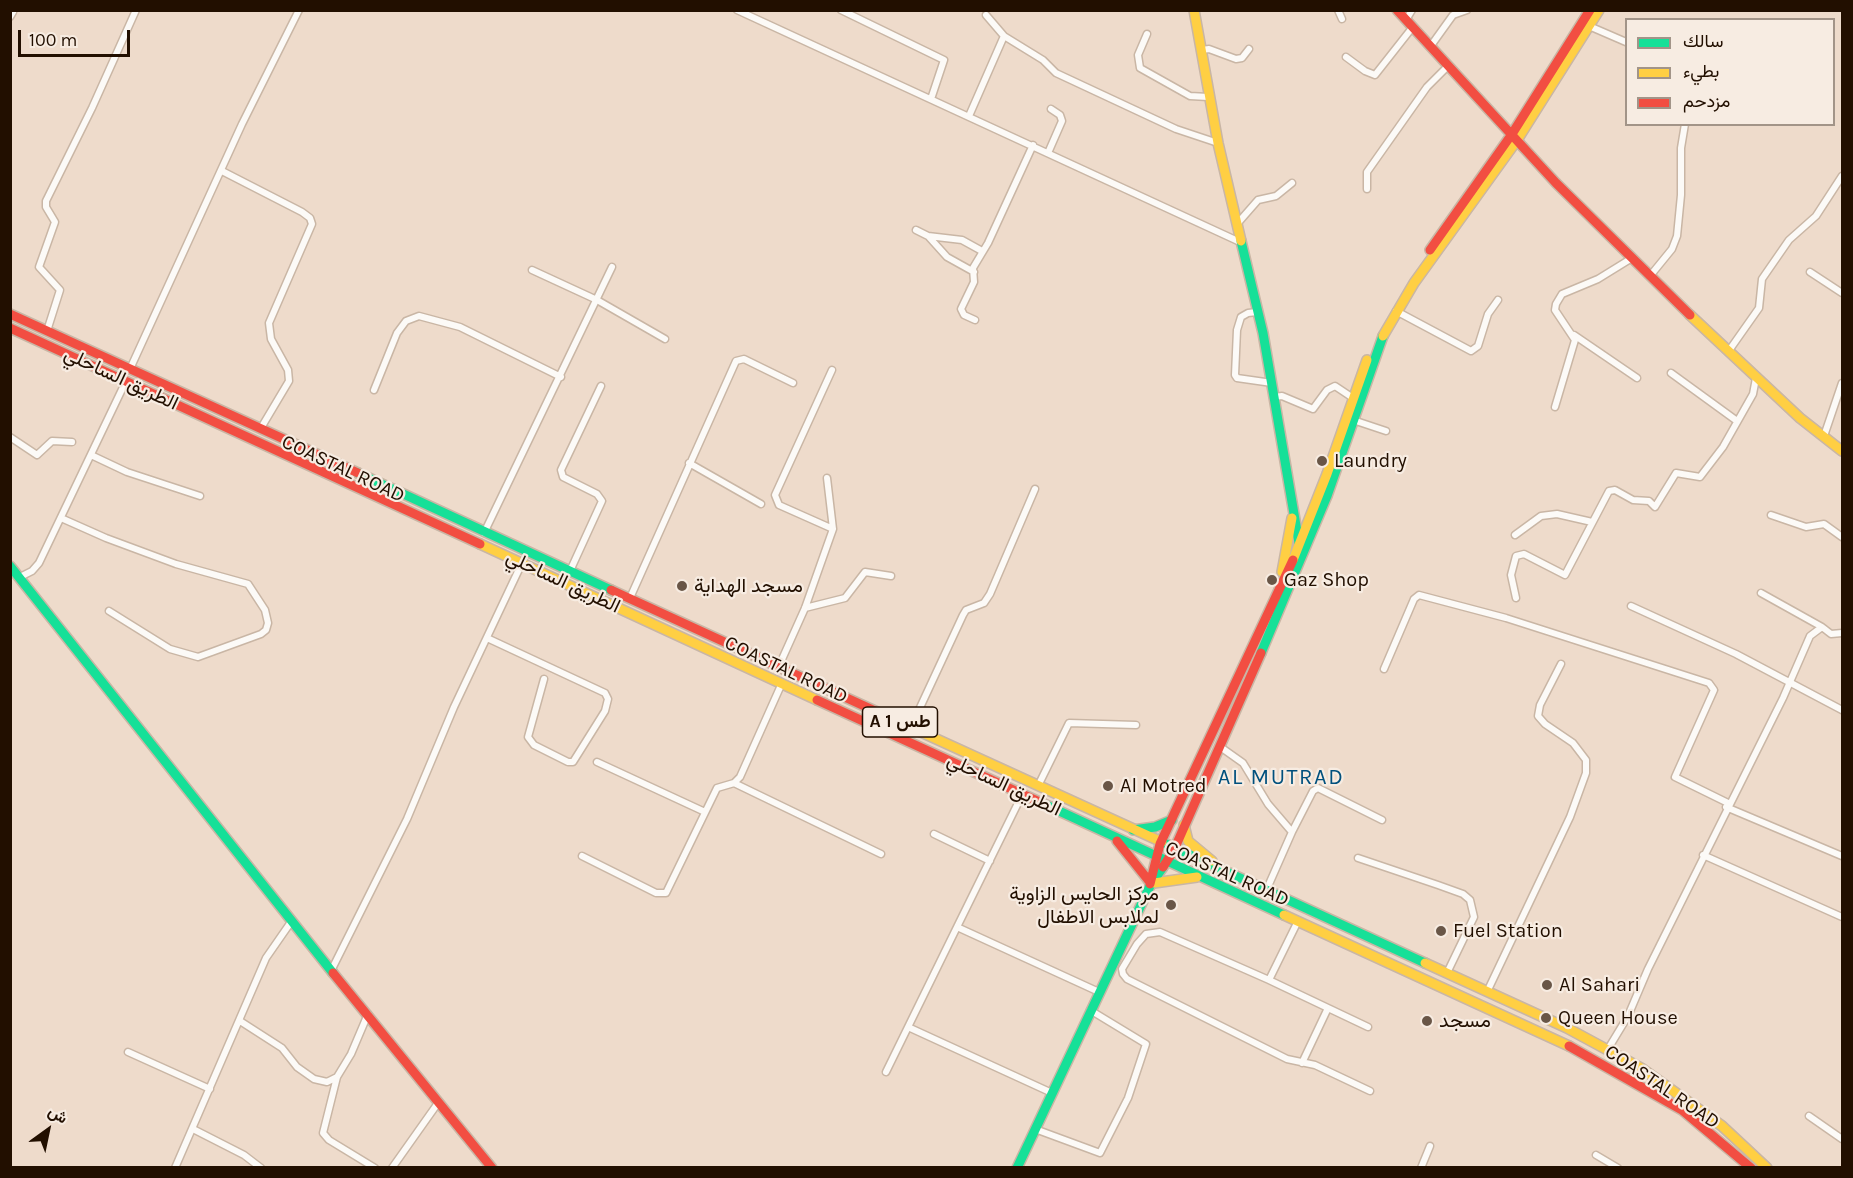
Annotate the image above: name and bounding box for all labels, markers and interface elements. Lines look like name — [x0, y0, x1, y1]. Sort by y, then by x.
scale bar — [21, 18, 134, 56]
legend — [1625, 18, 1835, 126]
text: 100 m — [29, 29, 77, 51]
text: سالك — [1683, 30, 1723, 52]
text: بطيء — [1683, 60, 1719, 82]
text: مزدحم — [1683, 90, 1730, 112]
street label: الطريق الساحلي — [60, 342, 182, 416]
street label: COASTAL ROAD — [277, 430, 409, 508]
place label: Laundry — [1334, 449, 1407, 473]
marker: Laundry — [1315, 454, 1329, 468]
street label: الطريق الساحلي — [502, 545, 624, 619]
place label: Gaz Shop — [1284, 568, 1369, 592]
marker: Gaz Shop — [1265, 573, 1279, 587]
place label: مسجد الهداية — [694, 574, 803, 598]
marker: مسجد الهداية — [675, 579, 689, 593]
street label: COASTAL ROAD — [720, 631, 852, 709]
road number: A 1 طس — [862, 707, 938, 737]
street label: الطريق الساحلي — [943, 748, 1065, 822]
district label: AL MUTRAD — [1218, 765, 1344, 791]
place label: Al Motred — [1120, 774, 1207, 798]
marker: Al Motred — [1101, 779, 1115, 793]
street label: COASTAL ROAD — [1161, 836, 1293, 912]
place label: مركز الحايس الزاوية لملابس الاطفال — [1009, 882, 1159, 929]
marker: مركز الحايس الزاوية لملابس الاطفال — [1164, 898, 1178, 912]
place label: Fuel Station — [1453, 919, 1563, 943]
marker: Fuel Station — [1434, 924, 1448, 938]
place label: Al Sahari — [1559, 973, 1640, 997]
marker: Al Sahari — [1540, 978, 1554, 992]
place label: Queen House — [1558, 1006, 1678, 1030]
place label: مسجد — [1439, 1009, 1491, 1033]
marker: Queen House — [1539, 1011, 1553, 1025]
marker: مسجد — [1420, 1014, 1434, 1028]
street label: COASTAL ROAD — [1600, 1040, 1724, 1134]
north arrow — [18, 1100, 78, 1160]
text: ش — [45, 1101, 71, 1128]

